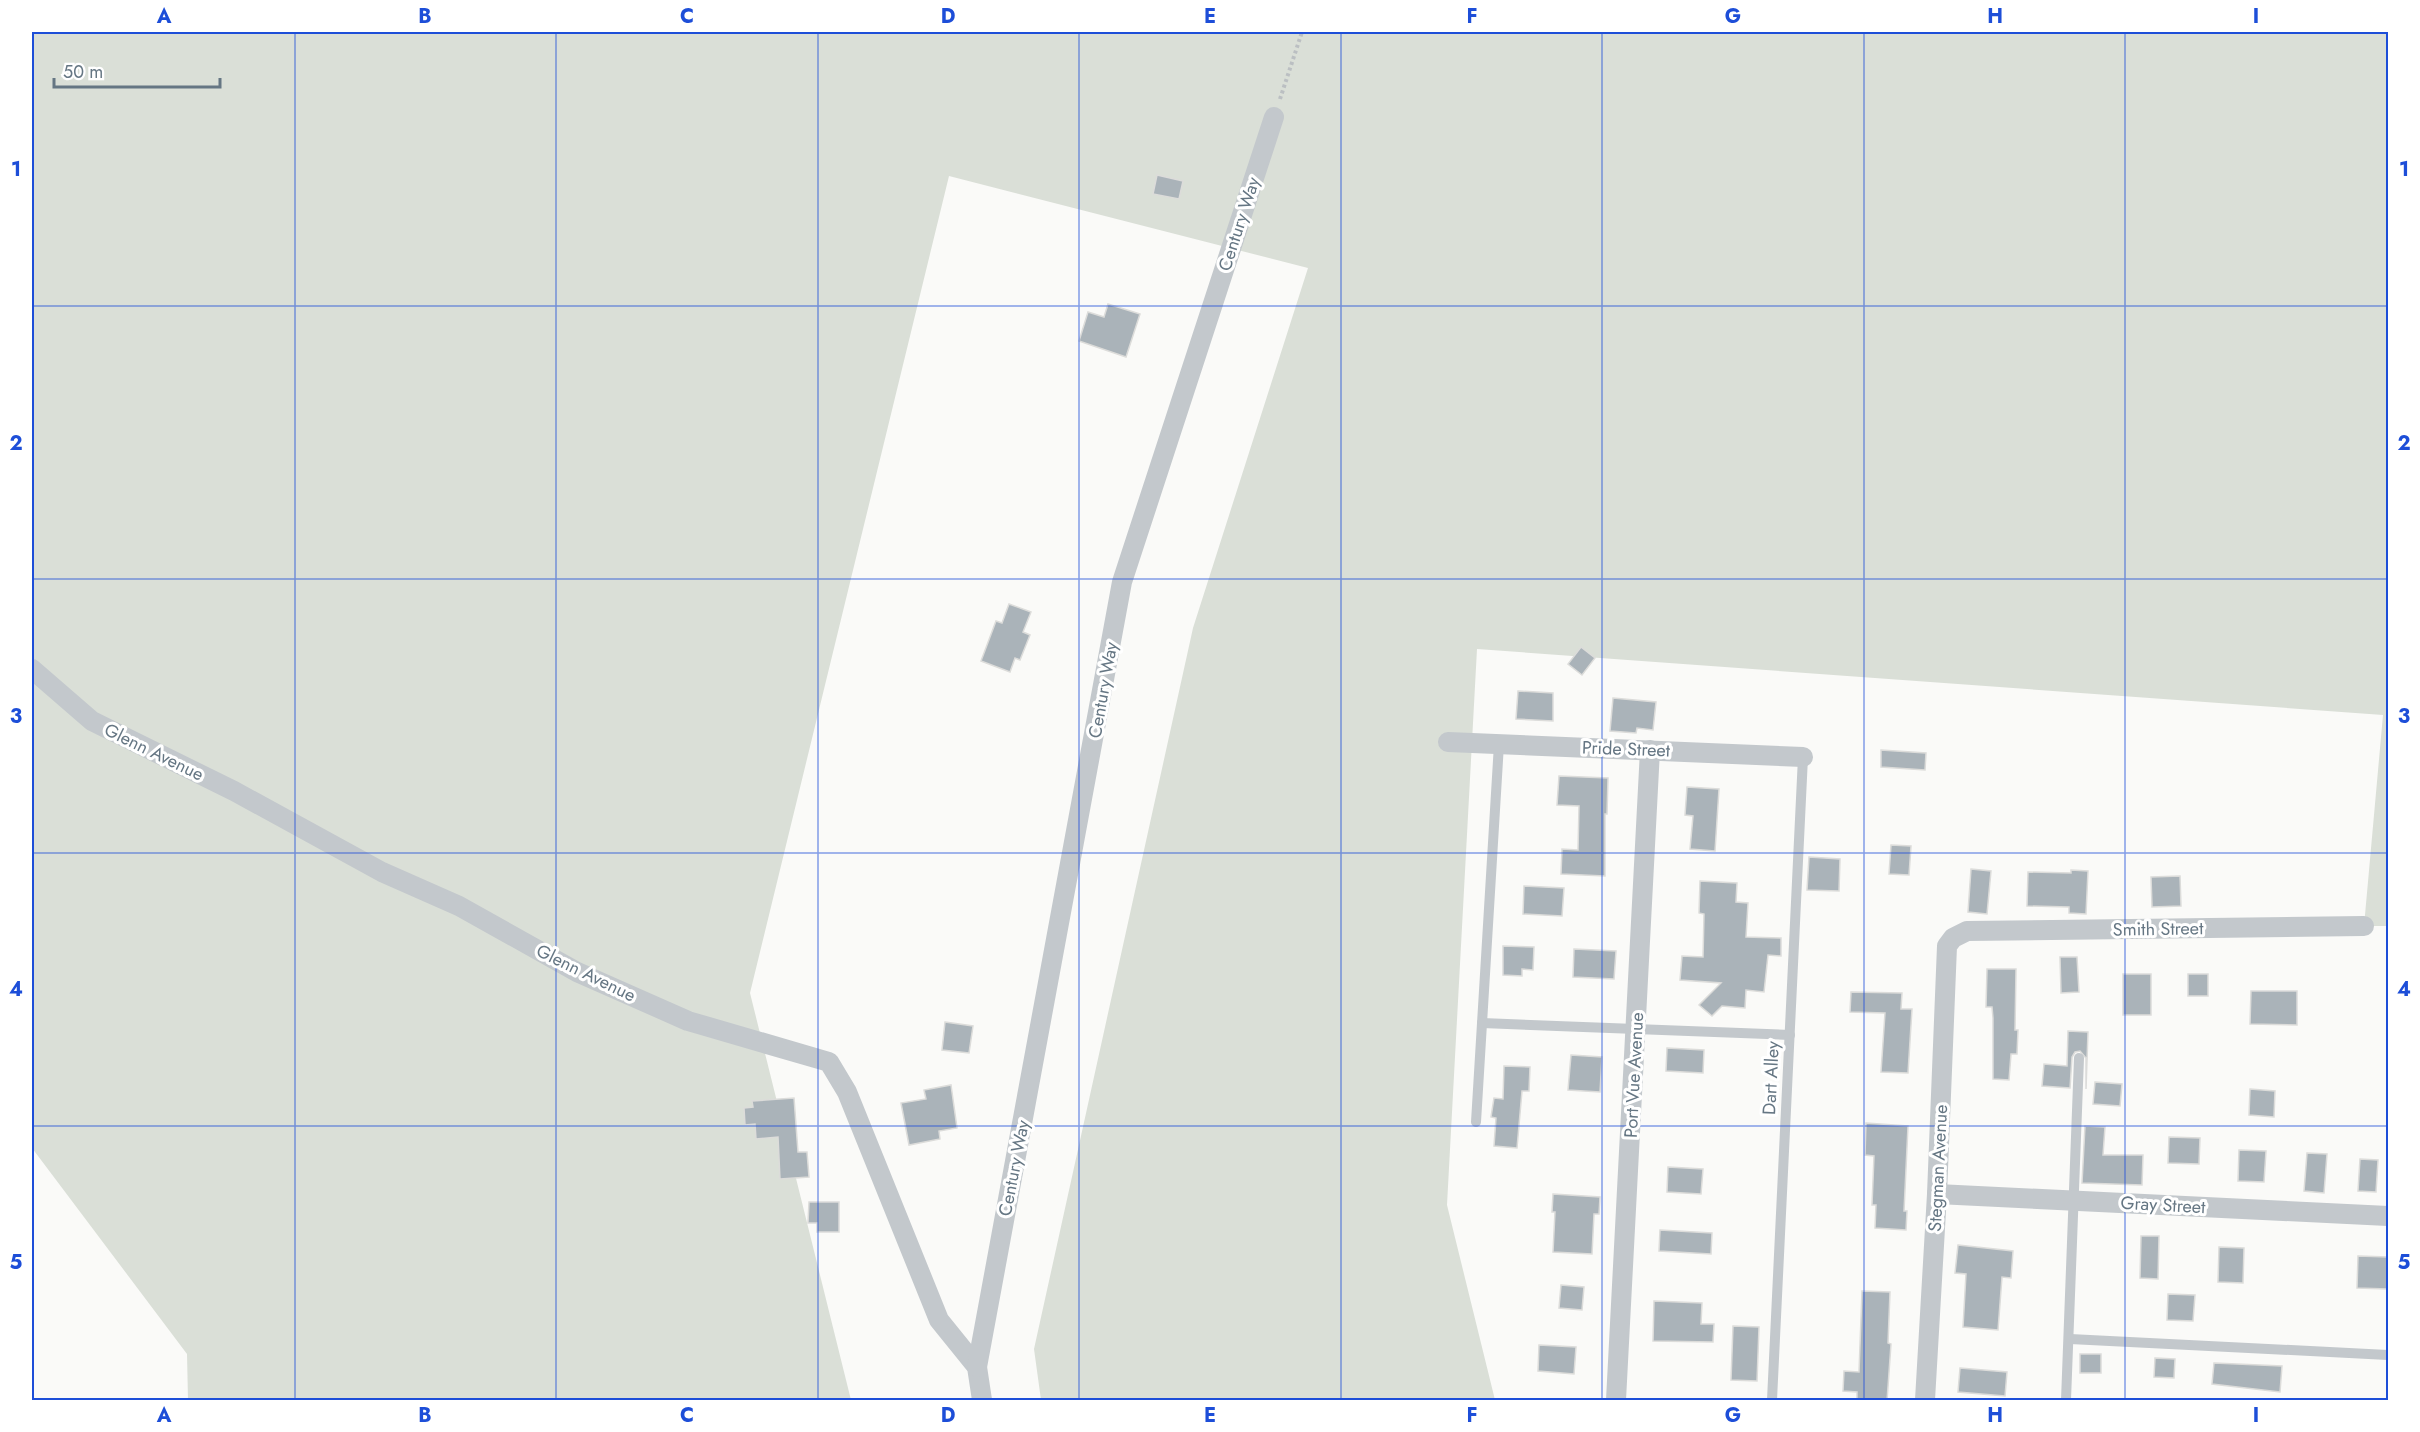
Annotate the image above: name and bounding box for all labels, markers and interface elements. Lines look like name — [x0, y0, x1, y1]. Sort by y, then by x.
text: A — [156, 2, 172, 31]
text: B — [418, 2, 432, 31]
text: C — [680, 2, 694, 31]
text: D — [941, 2, 955, 31]
text: E — [1204, 2, 1216, 31]
text: F — [1466, 2, 1478, 31]
text: G — [1725, 2, 1741, 31]
text: H — [1987, 2, 2003, 31]
text: I — [2253, 2, 2259, 31]
scale bar — [54, 51, 220, 89]
text: 50 m — [63, 59, 103, 85]
text: 1 — [11, 155, 21, 184]
text: 1 — [2399, 155, 2409, 184]
street label: Century Way — [1212, 174, 1266, 274]
text: 2 — [9, 429, 23, 458]
text: 2 — [2397, 429, 2411, 458]
street label: Century Way — [1082, 640, 1124, 740]
text: 3 — [10, 702, 22, 731]
text: 3 — [2398, 702, 2410, 731]
street label: Glenn Avenue — [100, 717, 208, 787]
street label: Pride Street — [1581, 734, 1671, 764]
street label: Smith Street — [2112, 915, 2204, 943]
street label: Glenn Avenue — [532, 938, 640, 1008]
text: 4 — [9, 975, 23, 1004]
text: 4 — [2397, 975, 2411, 1004]
street label: Port Vue Avenue — [1618, 1011, 1650, 1139]
street label: Dart Alley — [1756, 1040, 1786, 1116]
street label: Stegman Avenue — [1922, 1104, 1954, 1232]
street label: Century Way — [992, 1118, 1036, 1218]
street label: Gray Street — [2120, 1190, 2207, 1220]
text: 5 — [10, 1248, 23, 1277]
text: 5 — [2398, 1248, 2411, 1277]
text: A — [156, 1401, 172, 1430]
text: B — [418, 1401, 432, 1430]
text: C — [680, 1401, 694, 1430]
text: D — [941, 1401, 955, 1430]
text: E — [1204, 1401, 1216, 1430]
text: F — [1466, 1401, 1478, 1430]
text: G — [1725, 1401, 1741, 1430]
text: H — [1987, 1401, 2003, 1430]
text: I — [2253, 1401, 2259, 1430]

